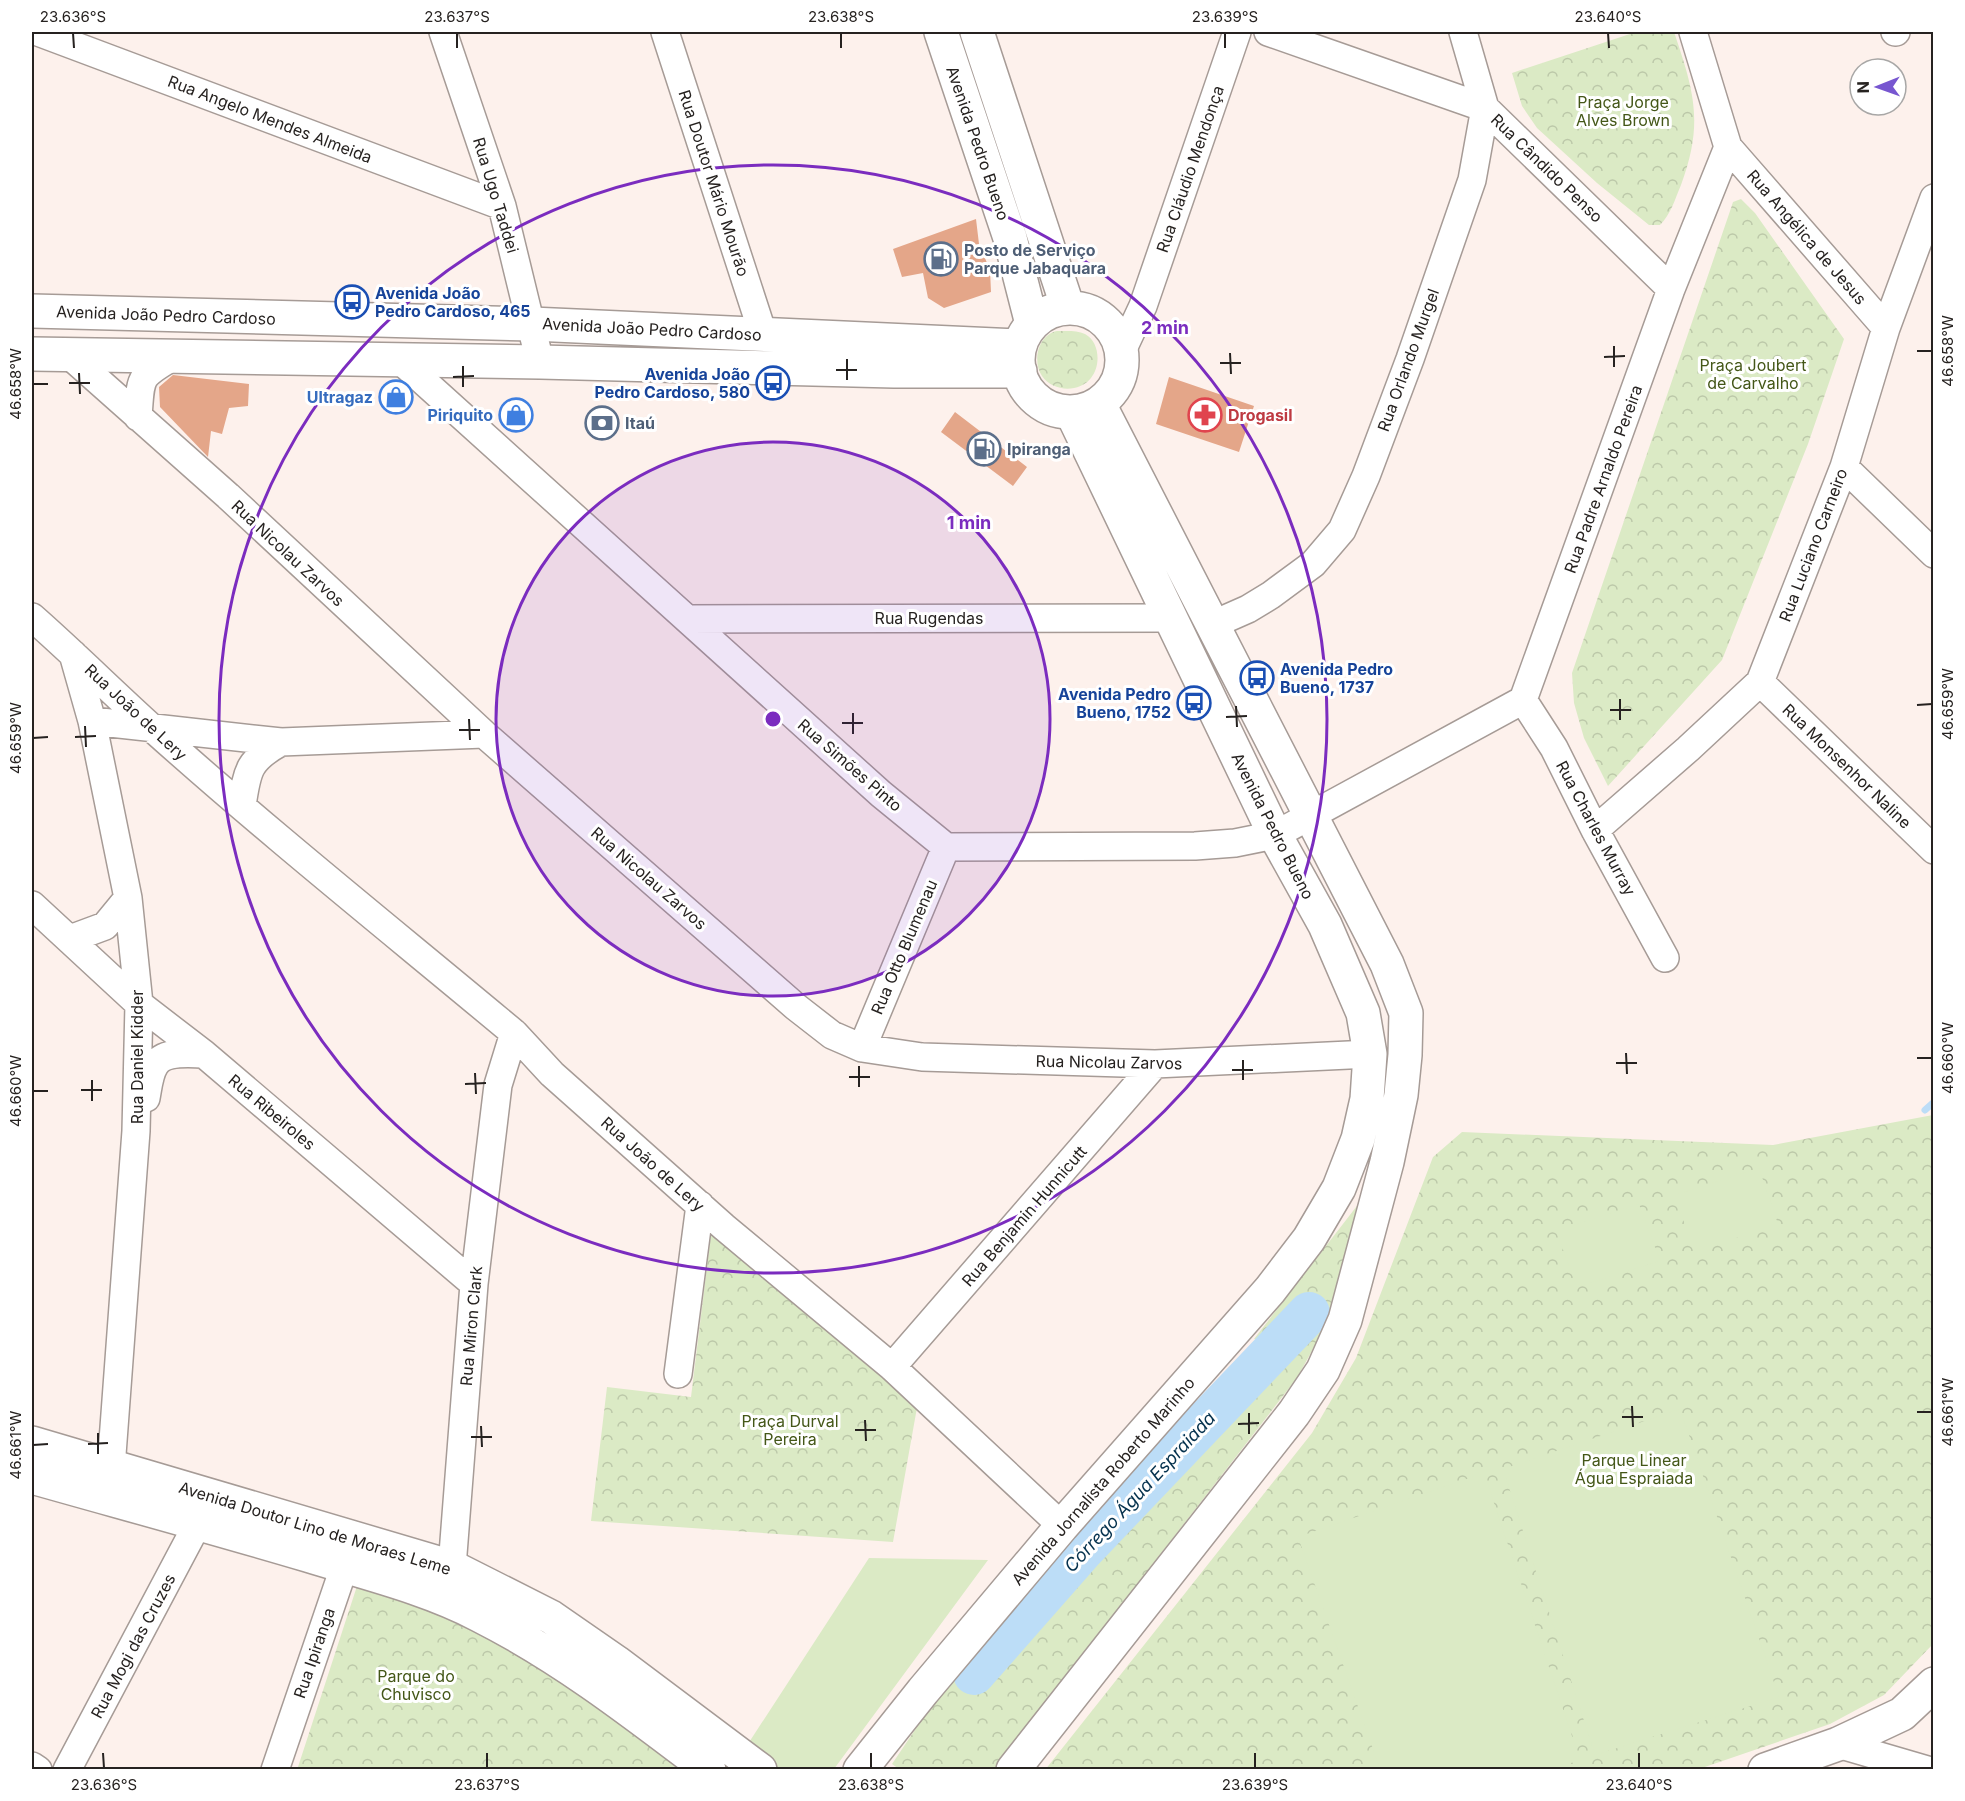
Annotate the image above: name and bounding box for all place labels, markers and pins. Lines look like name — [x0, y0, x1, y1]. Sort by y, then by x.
place label: Posto de Serviço Parque Jabaquara — [964, 240, 1106, 278]
fuel station icon: Posto de Serviço Parque Jabaquara — [923, 241, 959, 277]
place label: Avenida João Pedro Cardoso, 465 — [375, 283, 531, 321]
bus stop icon: Avenida João Pedro Cardoso, 465 — [334, 284, 370, 320]
place label: Avenida João Pedro Cardoso, 580 — [594, 364, 750, 402]
bus stop icon: Avenida João Pedro Cardoso, 580 — [755, 365, 791, 401]
shop icon: Ultragaz — [378, 379, 414, 415]
place label: Ultragaz — [307, 387, 373, 407]
shop icon: Piriquito — [498, 397, 534, 433]
pharmacy icon: Drogasil — [1187, 397, 1223, 433]
place label: Piriquito — [427, 405, 493, 425]
bank icon: Itaú — [584, 405, 620, 441]
place label: Drogasil — [1228, 405, 1293, 425]
place label: Itaú — [625, 413, 655, 433]
fuel station icon: Ipiranga — [966, 431, 1002, 467]
place label: Ipiranga — [1007, 439, 1071, 459]
place label: Avenida Pedro Bueno, 1737 — [1280, 659, 1393, 697]
bus stop icon: Avenida Pedro Bueno, 1737 — [1239, 660, 1275, 696]
place label: Avenida Pedro Bueno, 1752 — [1058, 684, 1171, 722]
bus stop icon: Avenida Pedro Bueno, 1752 — [1176, 685, 1212, 721]
centre of rings — [763, 709, 783, 729]

